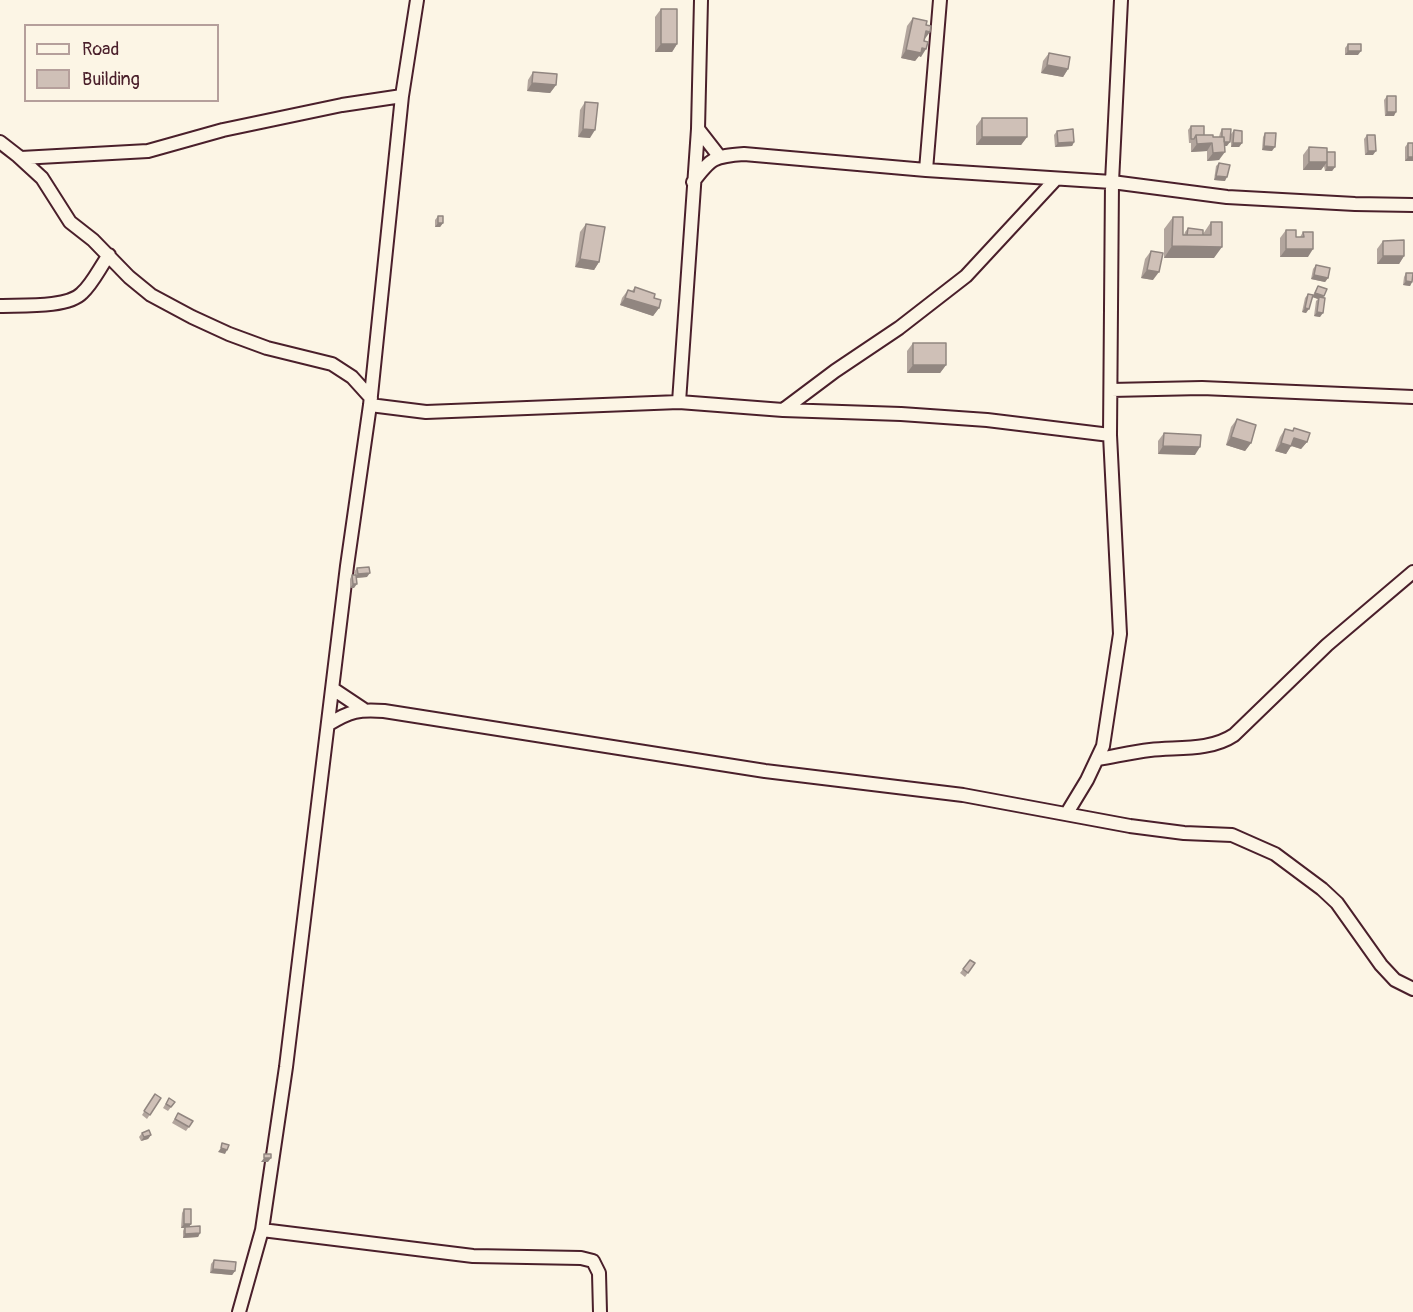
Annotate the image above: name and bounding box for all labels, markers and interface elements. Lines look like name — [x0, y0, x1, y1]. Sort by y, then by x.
legend — [24, 24, 219, 102]
text: Road — [82, 38, 119, 61]
text: Building — [82, 68, 140, 91]

